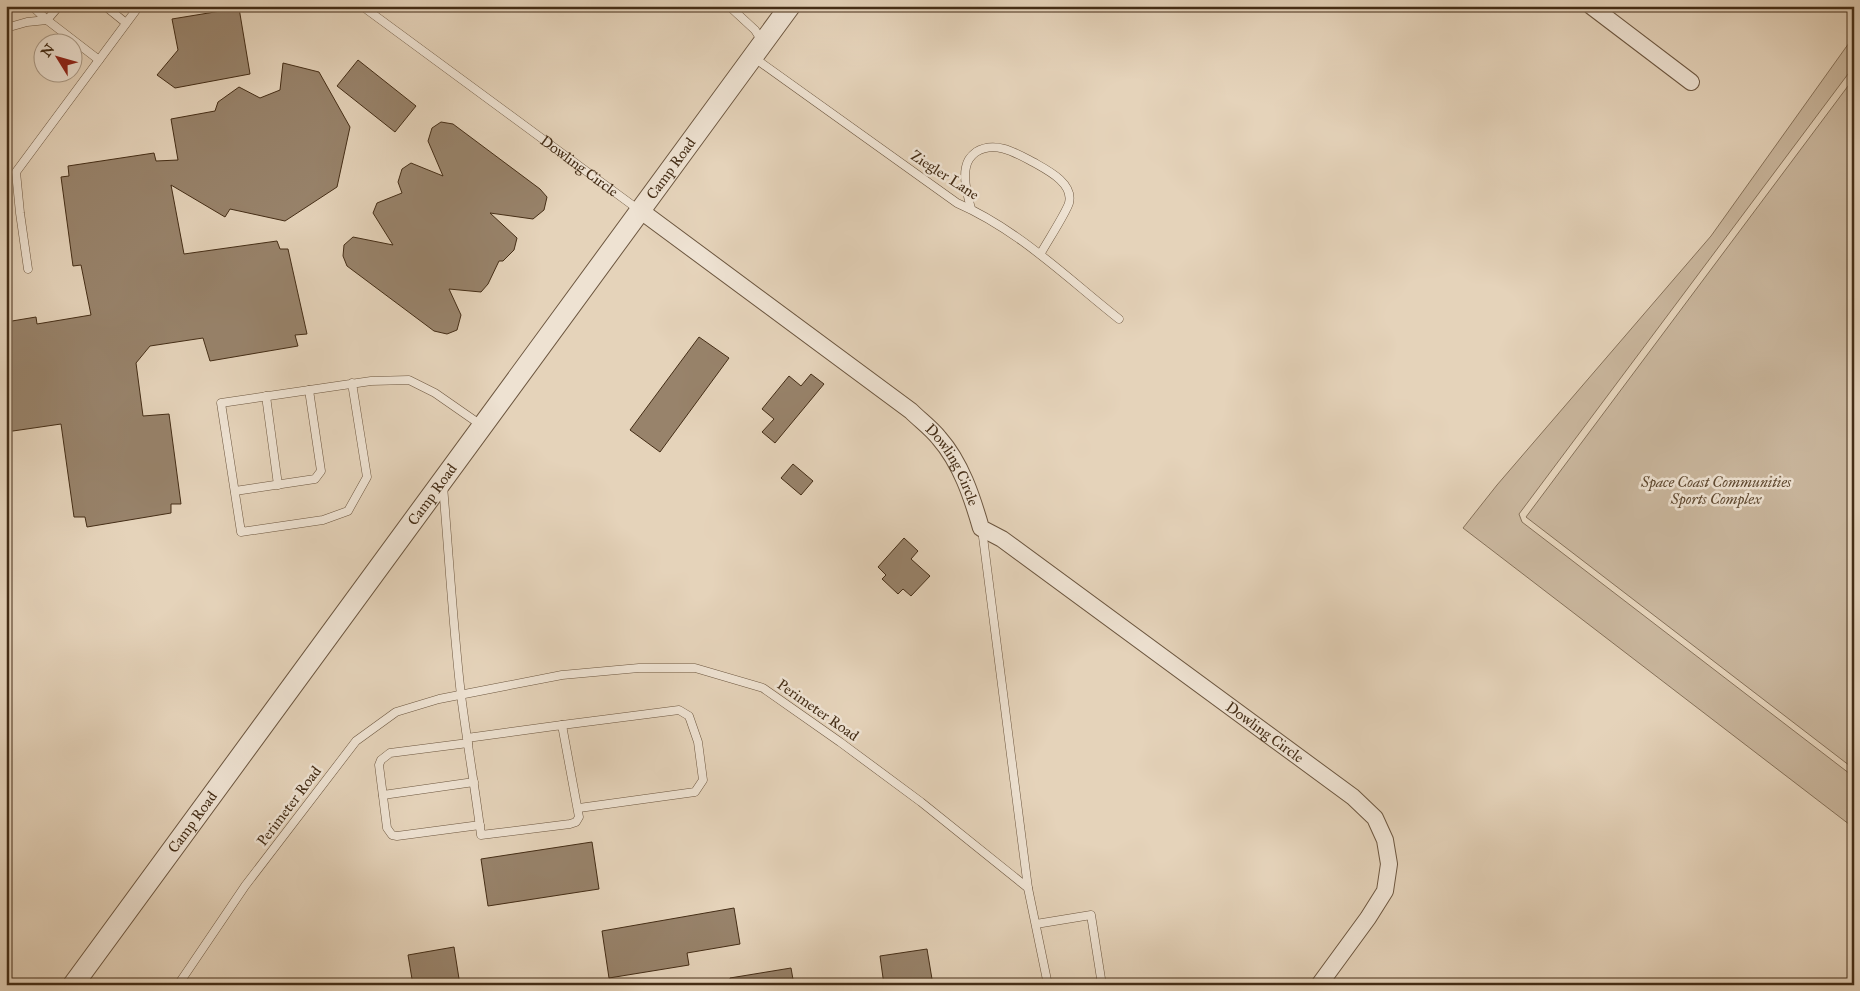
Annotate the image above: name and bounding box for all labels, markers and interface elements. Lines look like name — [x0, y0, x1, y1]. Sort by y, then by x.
north arrow — [32, 32, 82, 82]
text: N — [38, 41, 58, 60]
street label: Dowling Circle — [537, 131, 622, 201]
street label: Camp Road — [642, 134, 700, 203]
street label: Ziegler Lane — [908, 146, 982, 204]
street label: Dowling Circle — [922, 420, 983, 508]
street label: Camp Road — [404, 460, 461, 529]
park label: Space Coast Communities Sports Complex — [1640, 473, 1792, 509]
street label: Perimeter Road — [774, 675, 863, 745]
street label: Dowling Circle — [1222, 698, 1307, 767]
street label: Perimeter Road — [253, 762, 325, 850]
street label: Camp Road — [164, 787, 221, 856]

